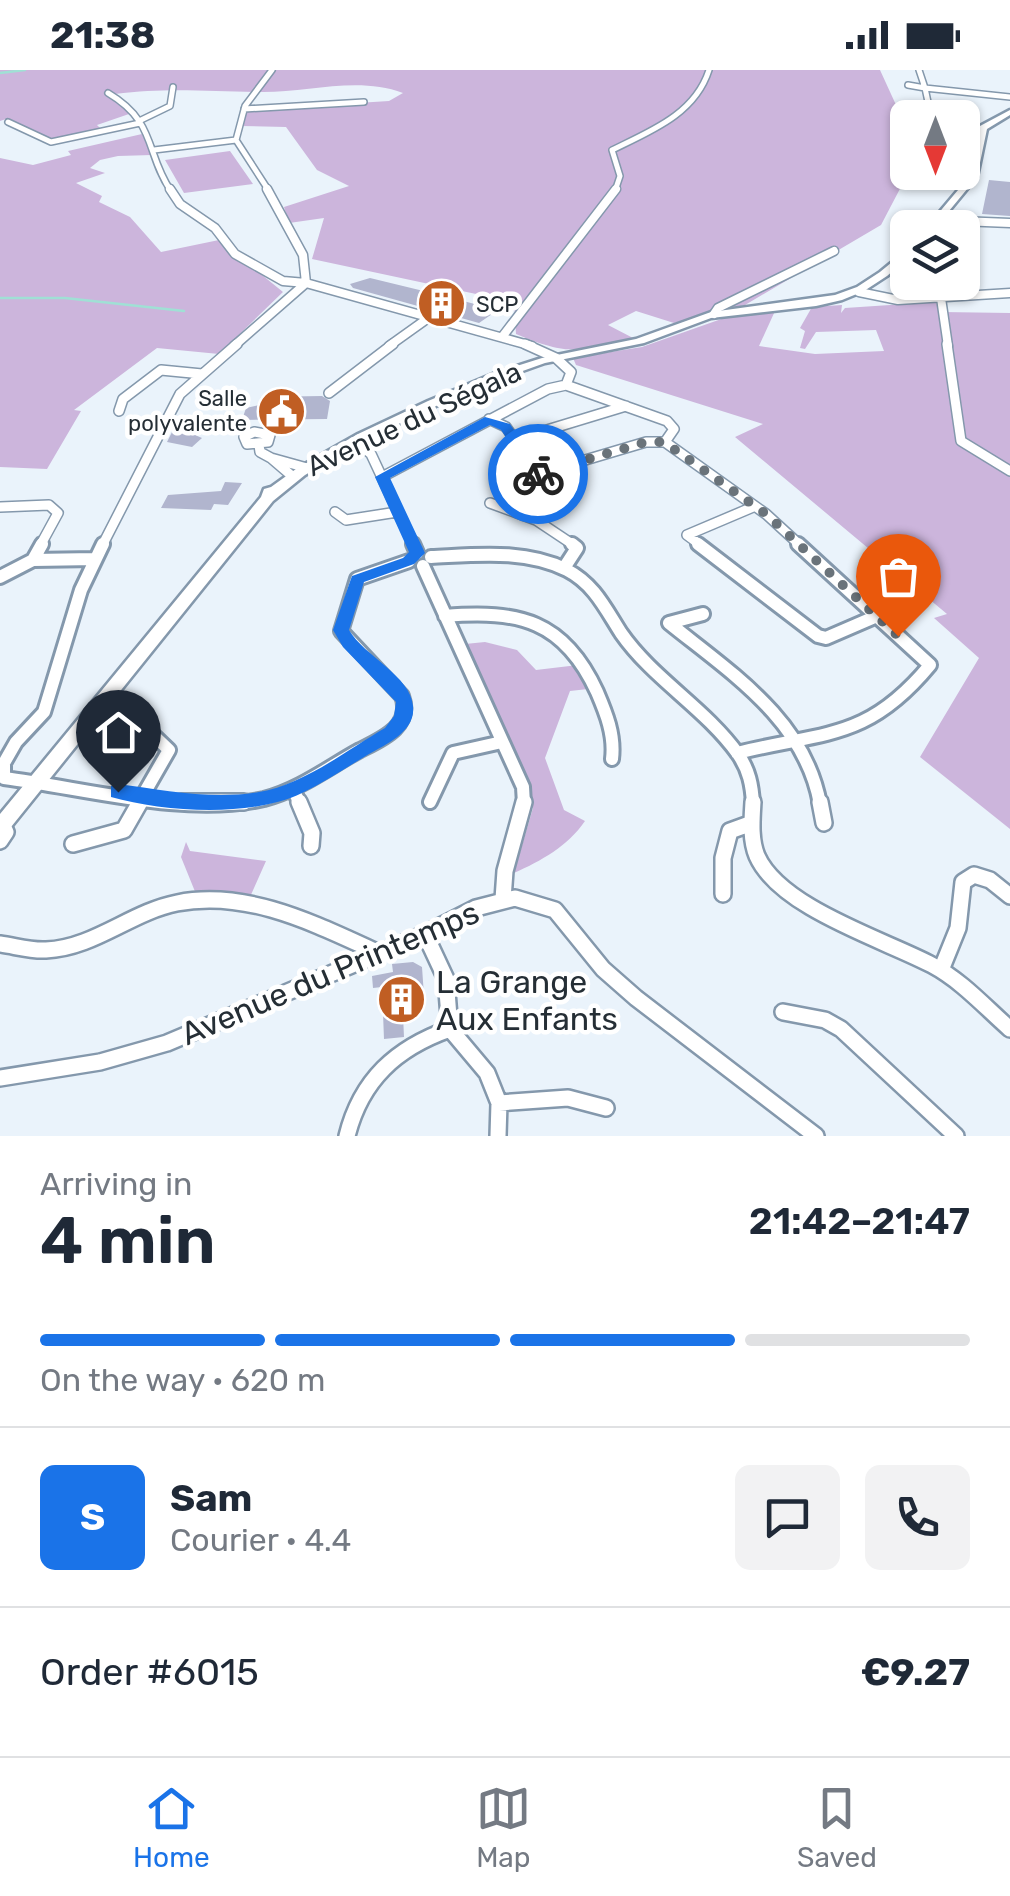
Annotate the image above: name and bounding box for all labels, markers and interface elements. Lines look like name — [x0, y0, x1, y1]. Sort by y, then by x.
text: 21:38 — [50, 12, 155, 58]
north arrow — [890, 100, 980, 190]
map controls — [890, 100, 980, 300]
button: layers — [890, 210, 980, 300]
building icon: SCP — [415, 278, 467, 330]
place label: SCP — [476, 291, 518, 318]
street label: Avenue du Ségala — [302, 355, 526, 483]
place label: Salle polyvalente — [128, 385, 247, 437]
public building icon: Salle polyvalente — [256, 385, 308, 437]
courier — [488, 424, 588, 524]
icon: bike — [511, 447, 566, 502]
pin — [856, 534, 941, 637]
icon: bag — [871, 549, 926, 604]
pin — [76, 690, 161, 793]
icon: home — [91, 705, 146, 760]
street label: Avenue du Printemps — [175, 893, 485, 1053]
place label: La Grange Aux Enfants — [436, 963, 618, 1038]
building icon: La Grange Aux Enfants — [375, 974, 427, 1026]
text: Arriving in — [40, 1165, 192, 1203]
text: 21:42–21:47 — [749, 1198, 970, 1244]
text: 4 min — [40, 1202, 216, 1279]
text: On the way · 620 m — [40, 1361, 325, 1399]
button: chat — [735, 1465, 840, 1570]
button: phone — [865, 1465, 970, 1570]
text: Sam — [170, 1475, 252, 1521]
text: S — [80, 1494, 105, 1540]
text: Courier · 4.4 — [170, 1521, 351, 1559]
text: Order #6015 — [40, 1649, 259, 1695]
text: €9.27 — [860, 1649, 970, 1695]
tab: Home — [133, 1781, 210, 1874]
tab: Map — [476, 1781, 531, 1874]
tab: Saved — [797, 1781, 877, 1874]

